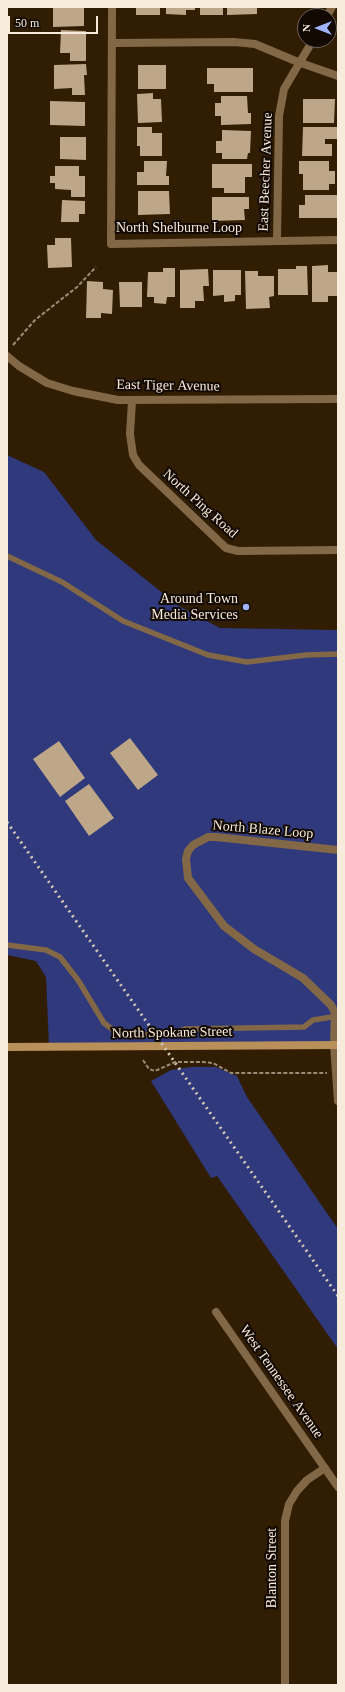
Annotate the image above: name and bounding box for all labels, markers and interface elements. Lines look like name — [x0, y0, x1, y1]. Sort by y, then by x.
scale bar — [10, 8, 100, 34]
north arrow — [297, 8, 337, 48]
text: 50 m — [15, 16, 39, 30]
text: N — [300, 24, 312, 32]
street label: East Beecher Avenue — [256, 112, 276, 232]
street label: North Shelburne Loop — [116, 220, 242, 236]
street label: East Tiger Avenue — [116, 377, 220, 395]
street label: North Ping Road — [159, 466, 241, 542]
place label: Around Town Media Services — [151, 591, 238, 624]
marker: Around Town Media Services — [241, 602, 251, 612]
street label: North Blaze Loop — [212, 817, 314, 843]
street label: North Spokane Street — [112, 1024, 232, 1042]
street label: West Tennessee Avenue — [236, 1322, 326, 1442]
street label: Blanton Street — [264, 1528, 280, 1608]

